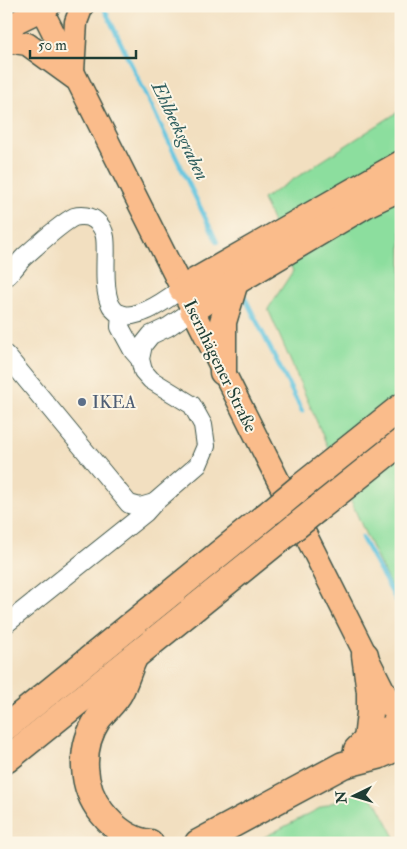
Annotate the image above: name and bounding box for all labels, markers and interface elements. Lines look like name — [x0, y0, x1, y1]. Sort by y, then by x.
scale bar — [30, 28, 136, 60]
text: 50 m — [38, 36, 67, 55]
water label: Ehlbeeksgraben — [145, 76, 214, 184]
street label: Isernhägener Straße — [178, 296, 262, 436]
place label: IKEA — [92, 391, 137, 414]
marker: IKEA — [76, 396, 88, 408]
north arrow — [330, 772, 380, 822]
text: N — [332, 790, 351, 805]

